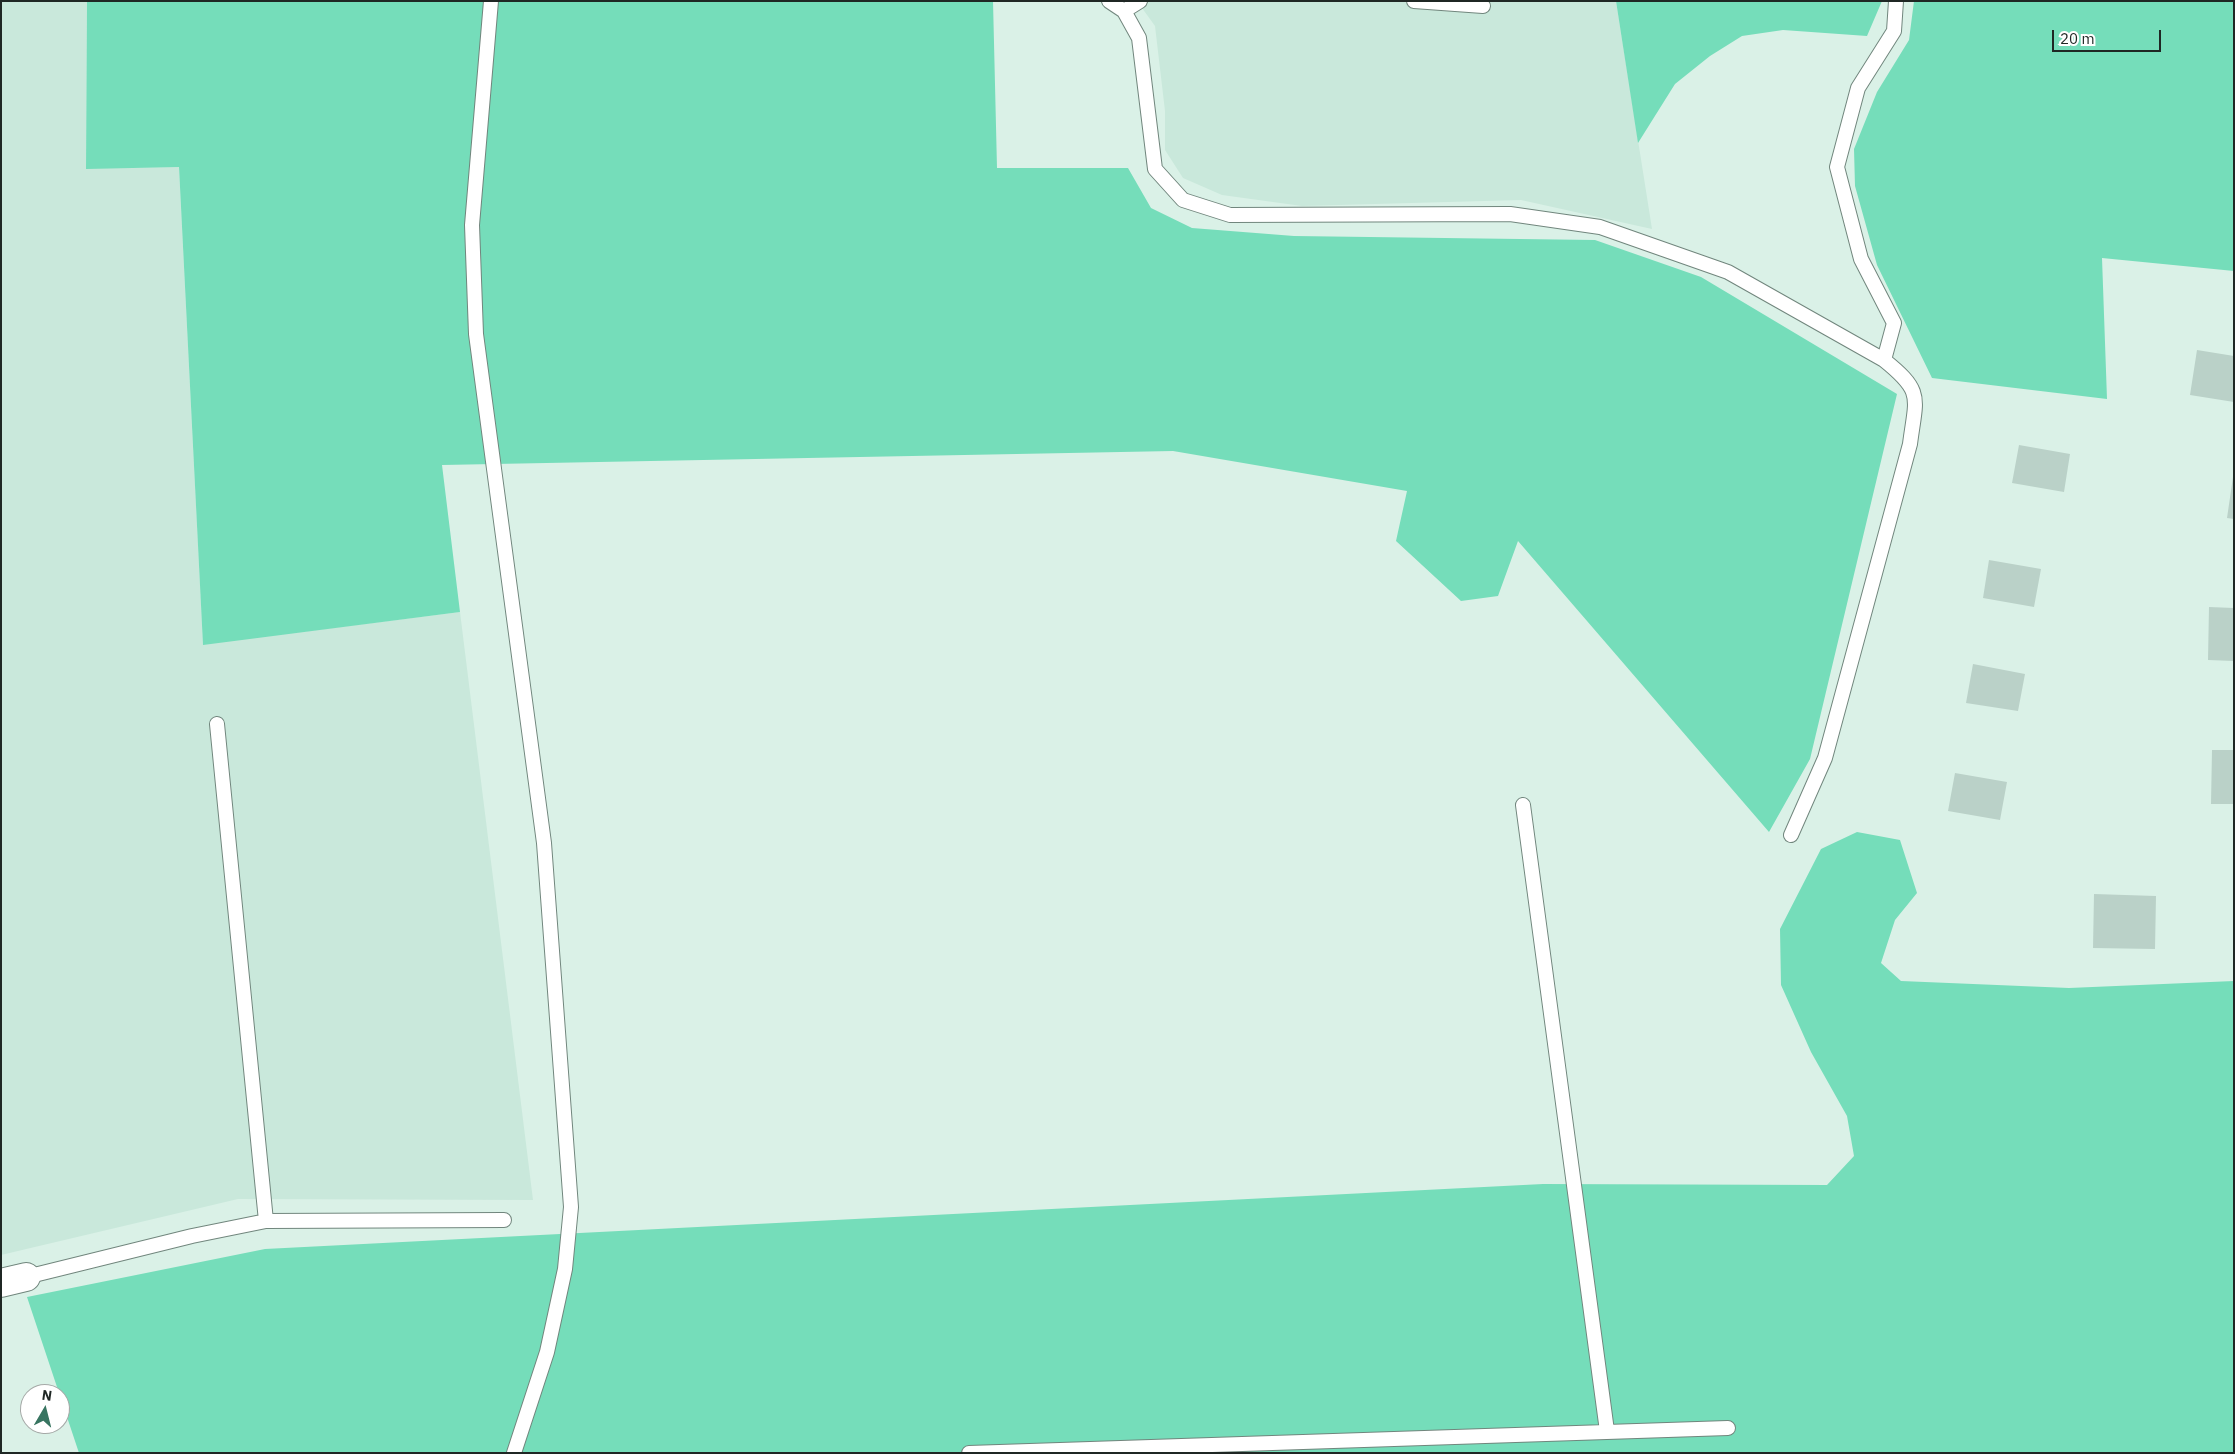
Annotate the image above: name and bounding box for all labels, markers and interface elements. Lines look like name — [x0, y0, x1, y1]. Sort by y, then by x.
scale bar — [2055, 20, 2164, 52]
text: 20 m — [2060, 29, 2095, 48]
north arrow — [20, 1384, 70, 1434]
text: N — [41, 1386, 53, 1405]

